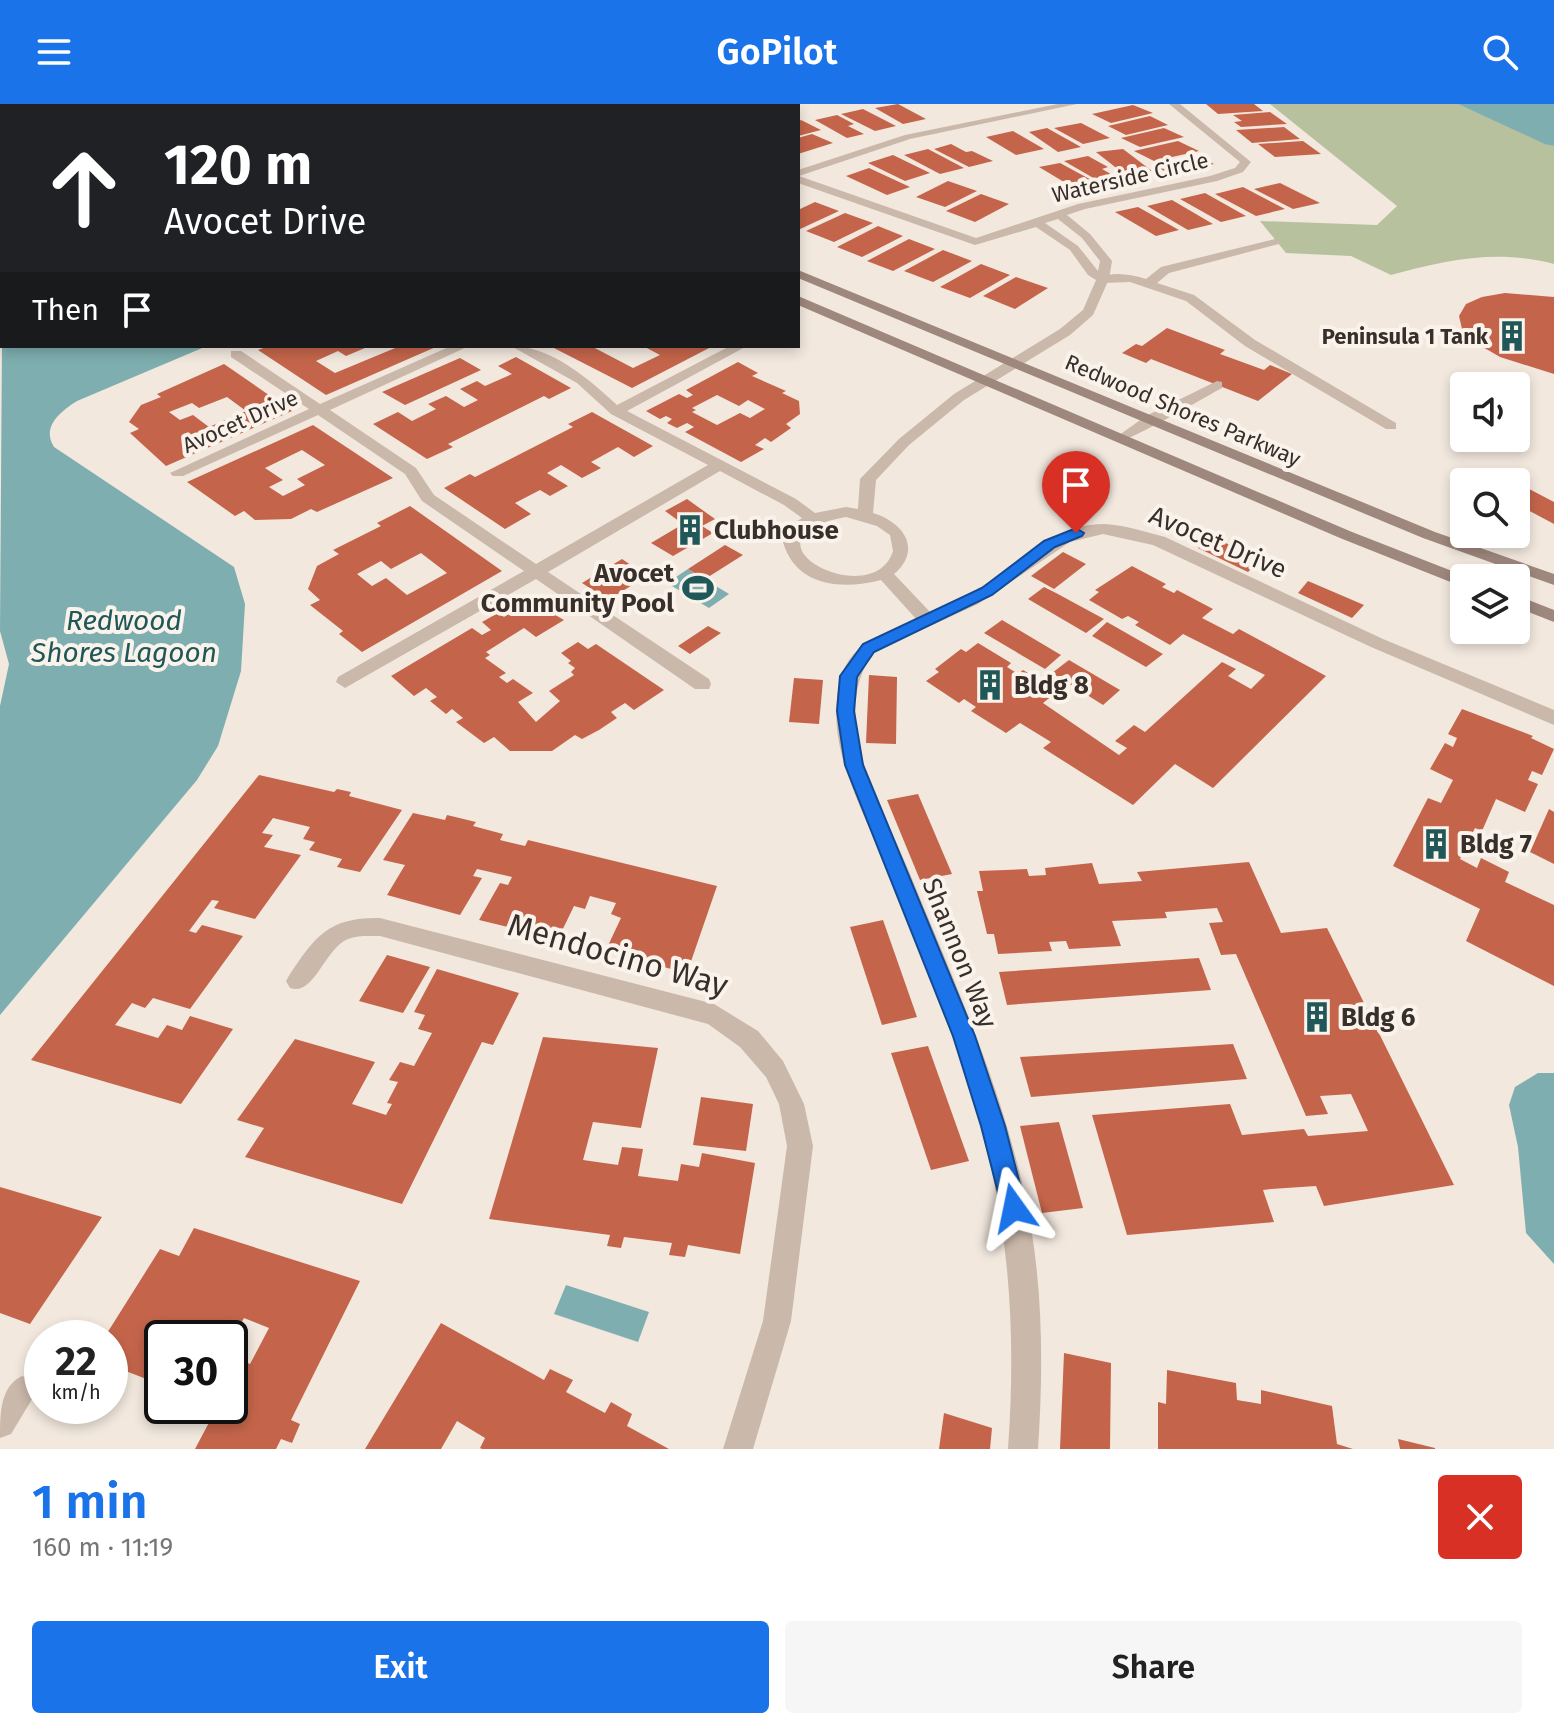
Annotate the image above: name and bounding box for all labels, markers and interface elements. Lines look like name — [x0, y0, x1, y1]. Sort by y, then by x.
icon: menu — [32, 30, 76, 74]
text: GoPilot — [717, 30, 837, 74]
icon: search — [1478, 30, 1522, 74]
text: 120 m — [164, 132, 312, 199]
icon: ahead — [32, 136, 136, 240]
street label: Waterside Circle — [1049, 146, 1211, 209]
text: Avocet Drive — [164, 200, 366, 244]
icon: arrive — [115, 288, 159, 332]
text: Then — [32, 292, 99, 328]
building icon: Peninsula 1 Tank — [1495, 319, 1529, 353]
place label: Peninsula 1 Tank — [1322, 323, 1489, 350]
street label: Redwood Shores Parkway — [1061, 349, 1305, 472]
map controls — [1450, 372, 1530, 644]
button: sound — [1450, 372, 1530, 452]
street label: Avocet Drive — [178, 384, 302, 459]
pin — [1042, 451, 1110, 533]
icon: arrive — [1054, 463, 1098, 507]
button: search — [1450, 468, 1530, 548]
street label: Avocet Drive — [1145, 500, 1291, 585]
building icon: Clubhouse — [673, 513, 707, 547]
place label: Clubhouse — [714, 515, 839, 546]
place label: Avocet Community Pool — [481, 558, 675, 619]
button: layers — [1450, 564, 1530, 644]
sports icon: Avocet Community Pool — [681, 571, 715, 605]
water label: Redwood Shores Lagoon — [30, 604, 217, 669]
building icon: Bldg 8 — [973, 668, 1007, 702]
place label: Bldg 8 — [1014, 670, 1089, 701]
building icon: Bldg 7 — [1419, 827, 1453, 861]
place label: Bldg 7 — [1460, 829, 1532, 860]
street label: Shannon Way — [915, 874, 1004, 1033]
street label: Mendocino Way — [504, 905, 733, 1005]
building icon: Bldg 6 — [1300, 1000, 1334, 1034]
place label: Bldg 6 — [1341, 1002, 1416, 1033]
position arrow — [972, 1166, 1056, 1250]
speed limit sign: 30 — [144, 1320, 248, 1424]
text: 22 — [55, 1338, 97, 1386]
text: km/h — [51, 1380, 101, 1404]
text: 1 min — [32, 1473, 148, 1531]
button: close — [1438, 1475, 1522, 1559]
text: 160 m · 11:19 — [32, 1532, 173, 1563]
button: Exit — [32, 1621, 769, 1713]
button: Share — [785, 1621, 1522, 1713]

